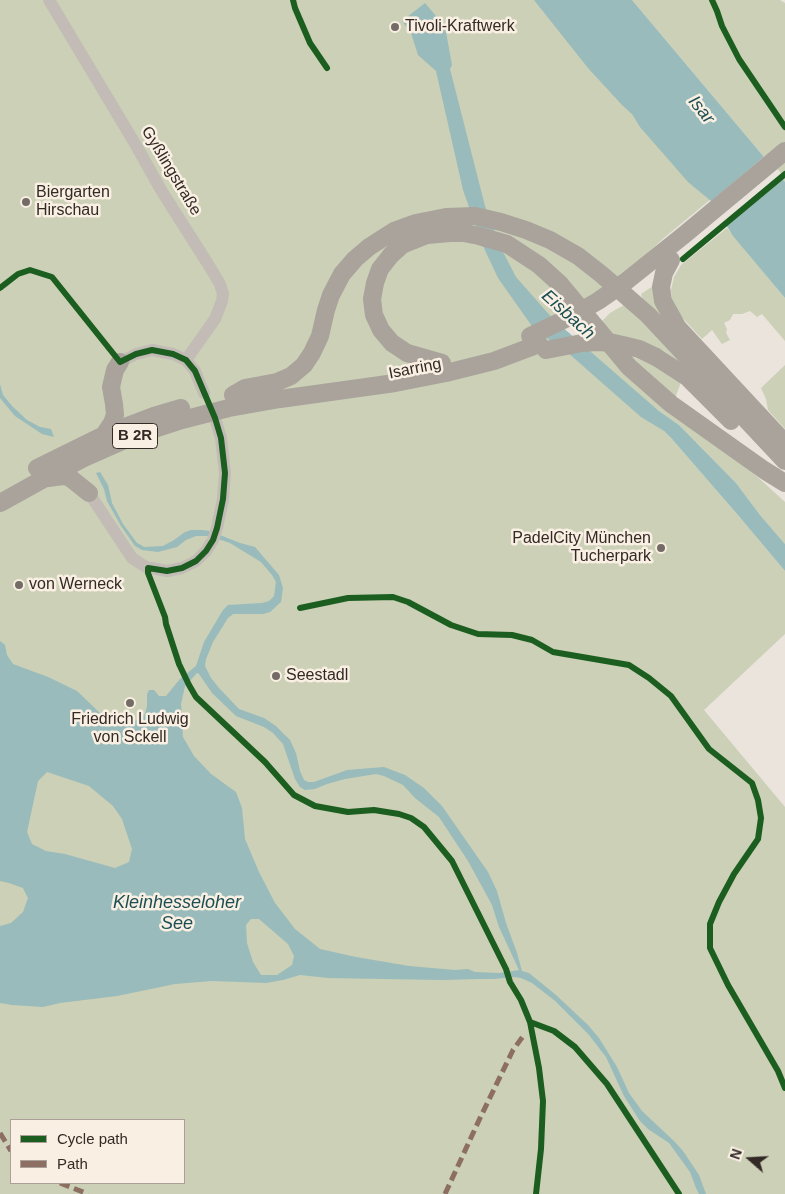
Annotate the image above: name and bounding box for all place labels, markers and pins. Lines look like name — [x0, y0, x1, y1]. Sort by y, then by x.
place label: Tivoli-Kraftwerk — [405, 17, 515, 37]
marker: Tivoli-Kraftwerk — [389, 21, 401, 33]
place label: Biergarten Hirschau — [36, 183, 110, 221]
marker: Biergarten Hirschau — [20, 196, 32, 208]
place label: PadelCity München Tucherpark — [512, 529, 651, 567]
marker: PadelCity München Tucherpark — [655, 542, 667, 554]
place label: von Werneck — [29, 575, 122, 595]
marker: von Werneck — [13, 579, 25, 591]
place label: Seestadl — [286, 666, 348, 686]
marker: Seestadl — [270, 670, 282, 682]
marker: Friedrich Ludwig von Sckell — [124, 697, 136, 709]
place label: Friedrich Ludwig von Sckell — [71, 710, 189, 748]

